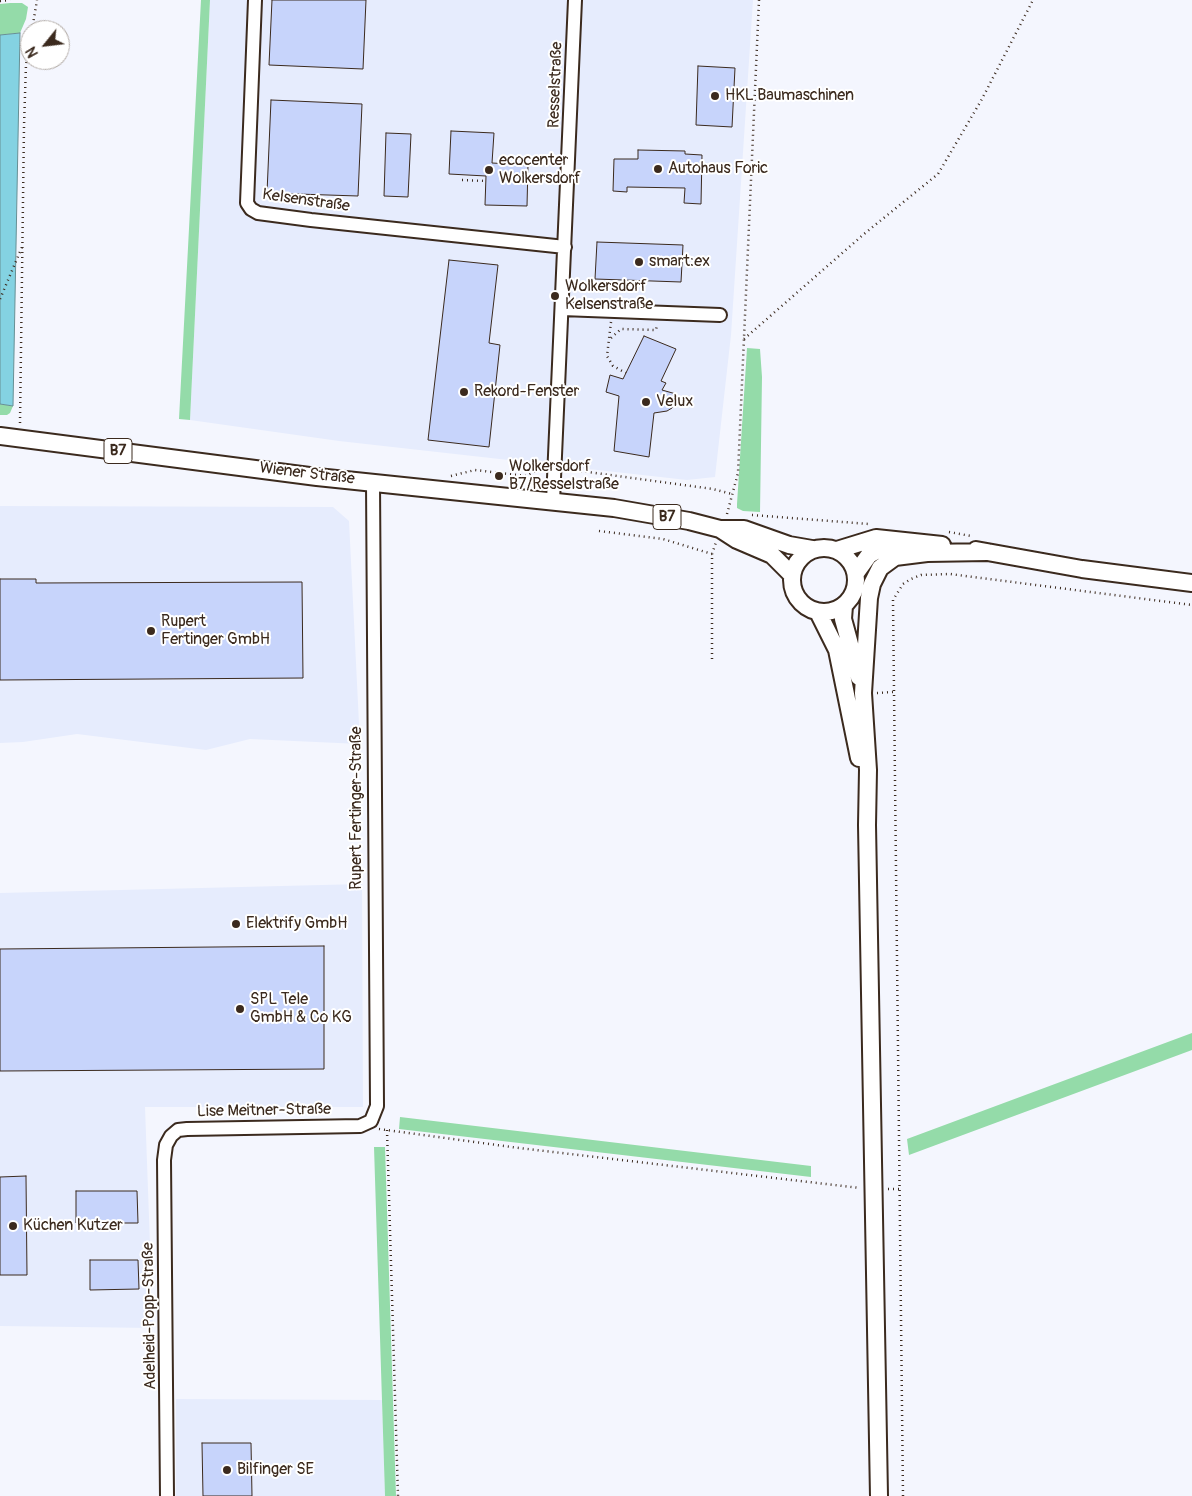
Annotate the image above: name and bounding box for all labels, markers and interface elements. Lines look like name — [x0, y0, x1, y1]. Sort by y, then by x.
north arrow — [20, 20, 70, 70]
street label: Resselstraße — [545, 41, 567, 129]
text: N — [23, 44, 42, 60]
place label: HKL Baumaschinen — [725, 86, 854, 106]
marker: HKL Baumaschinen — [709, 90, 721, 102]
place label: ecocenter Wolkersdorf — [499, 151, 581, 189]
place label: Autohaus Foric — [668, 159, 768, 179]
marker: Autohaus Foric — [652, 163, 664, 175]
marker: ecocenter Wolkersdorf — [483, 164, 495, 176]
street label: Kelsenstraße — [261, 185, 351, 217]
place label: smart:ex — [649, 252, 710, 272]
marker: smart:ex — [633, 256, 645, 268]
place label: Wolkersdorf Kelsenstraße — [565, 277, 653, 315]
marker: Wolkersdorf Kelsenstraße — [549, 290, 561, 302]
place label: Rekord-Fenster — [474, 382, 579, 402]
marker: Rekord-Fenster — [458, 386, 470, 398]
place label: Velux — [656, 392, 693, 412]
marker: Velux — [640, 396, 652, 408]
road number: B7 — [104, 438, 132, 464]
place label: Wolkersdorf B7/Resselstraße — [509, 457, 619, 495]
street label: Wiener Straße — [258, 459, 356, 489]
marker: Wolkersdorf B7/Resselstraße — [493, 470, 505, 482]
road number: B7 — [653, 504, 681, 530]
place label: Rupert Fertinger GmbH — [161, 612, 270, 650]
marker: Rupert Fertinger GmbH — [145, 625, 157, 637]
street label: Rupert Fertinger-Straße — [347, 726, 367, 890]
place label: Elektrify GmbH — [246, 914, 347, 934]
marker: Elektrify GmbH — [230, 918, 242, 930]
place label: SPL Tele GmbH & Co KG — [250, 990, 352, 1028]
marker: SPL Tele GmbH & Co KG — [234, 1003, 246, 1015]
street label: Lise Meitner-Straße — [197, 1100, 331, 1122]
place label: Küchen Kutzer — [23, 1216, 123, 1236]
marker: Küchen Kutzer — [7, 1220, 19, 1232]
street label: Adelheid-Popp-Straße — [139, 1242, 161, 1390]
place label: Bilfinger SE — [237, 1460, 314, 1480]
marker: Bilfinger SE — [221, 1464, 233, 1476]

